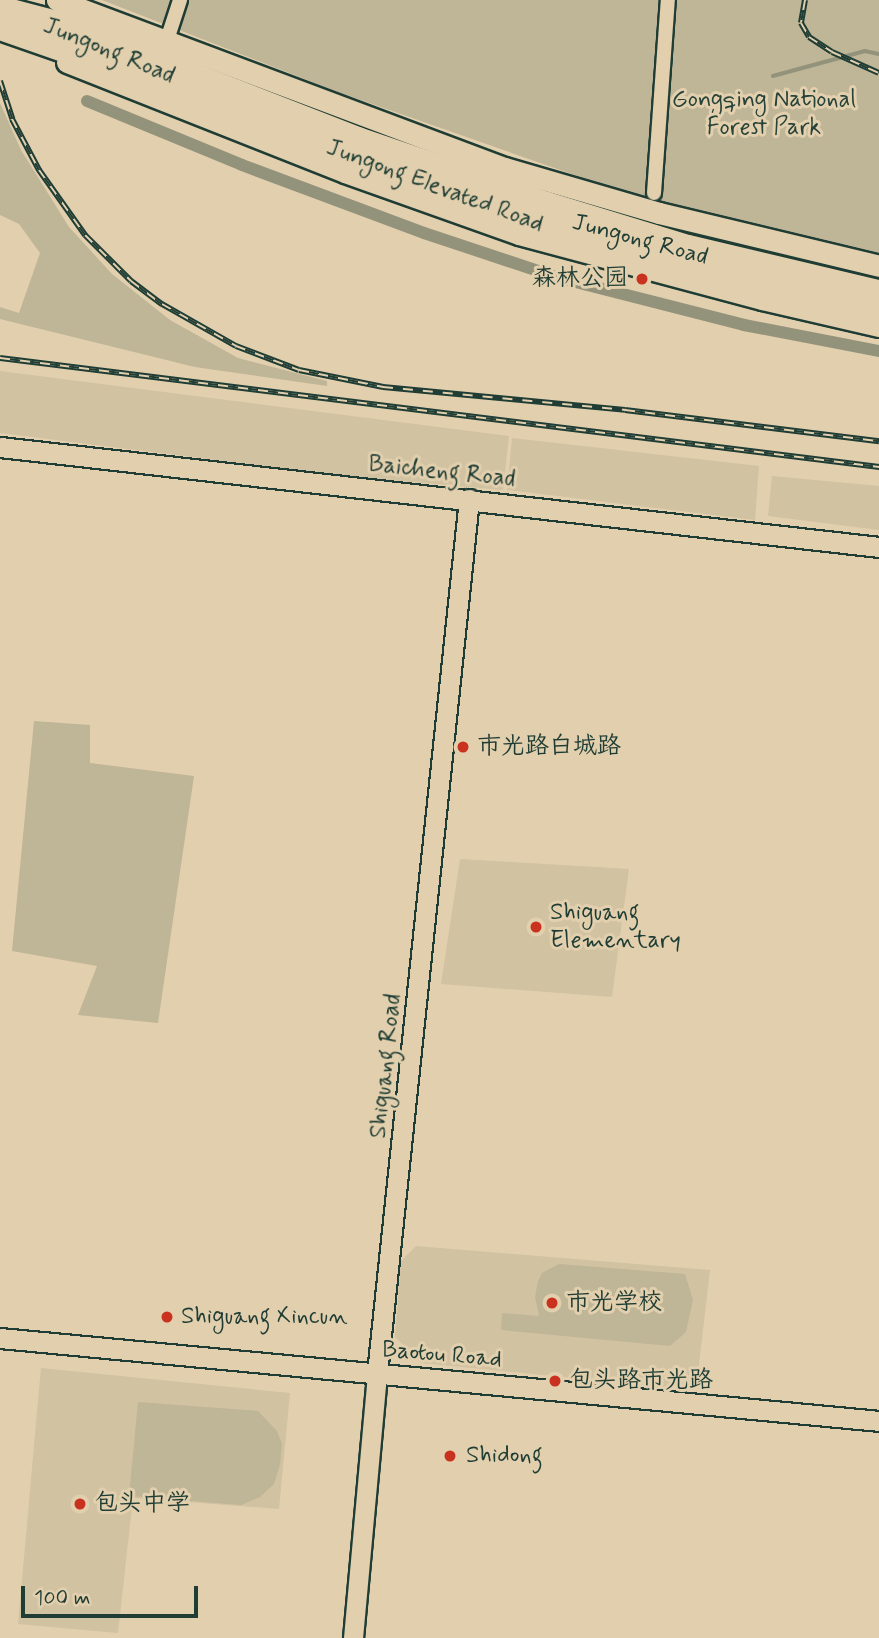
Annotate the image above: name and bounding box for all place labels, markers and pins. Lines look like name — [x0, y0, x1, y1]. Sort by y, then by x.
place label: 森林公园 — [532, 265, 628, 293]
marker: 森林公园 — [634, 271, 650, 287]
place label: 市光路白城路 — [477, 733, 621, 761]
marker: 市光路白城路 — [455, 739, 471, 755]
place label: Shiguang Elementary — [550, 899, 681, 955]
marker: Shiguang Elementary — [528, 919, 544, 935]
place label: 市光学校 — [566, 1289, 662, 1317]
marker: 市光学校 — [544, 1295, 560, 1311]
place label: Shiguang Xincun — [181, 1303, 342, 1331]
marker: Shiguang Xincun — [159, 1309, 175, 1325]
place label: 包头路市光路 — [569, 1367, 713, 1395]
marker: 包头路市光路 — [547, 1373, 563, 1389]
place label: Shidong — [466, 1442, 543, 1470]
marker: Shidong — [440, 1446, 460, 1466]
place label: 包头中学 — [94, 1490, 190, 1518]
marker: 包头中学 — [72, 1496, 88, 1512]

